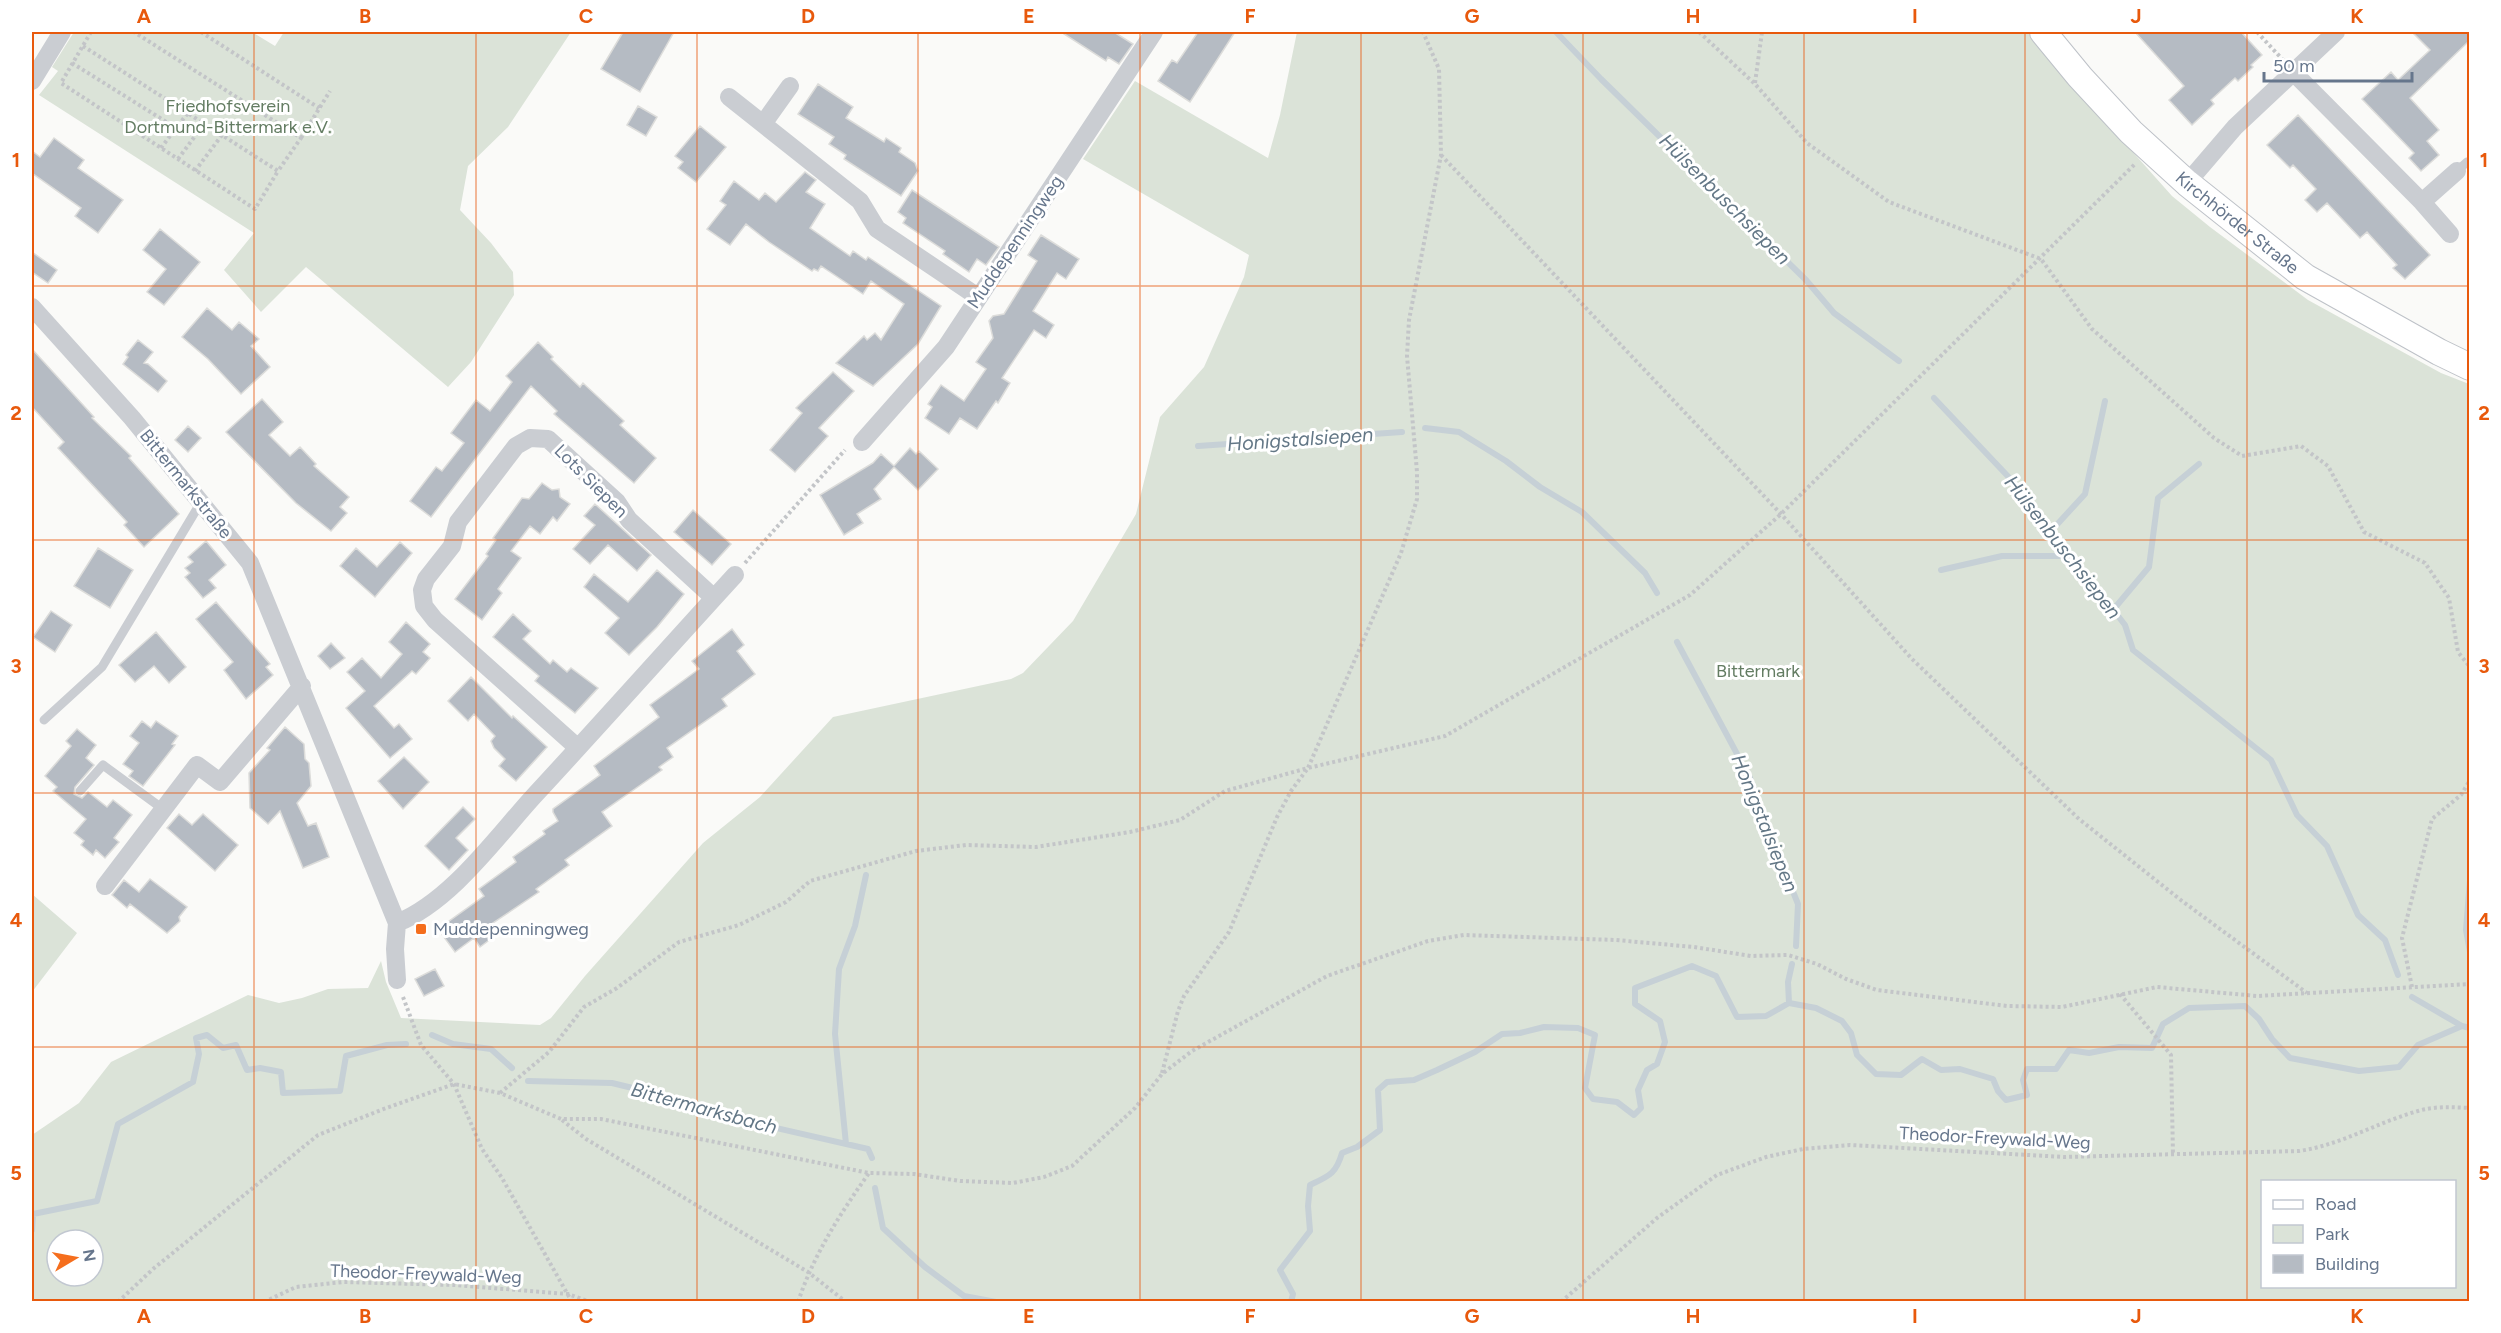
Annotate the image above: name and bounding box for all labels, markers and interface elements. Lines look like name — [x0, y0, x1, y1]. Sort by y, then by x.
text: A — [137, 4, 152, 28]
text: B — [359, 4, 371, 28]
text: C — [579, 4, 593, 28]
text: D — [801, 4, 815, 28]
text: E — [1023, 4, 1035, 28]
text: F — [1244, 4, 1256, 28]
text: G — [1465, 4, 1480, 28]
text: H — [1686, 4, 1701, 28]
text: I — [1912, 4, 1918, 28]
text: J — [2130, 4, 2142, 28]
text: K — [2350, 4, 2364, 28]
scale bar — [2264, 45, 2412, 83]
text: 50 m — [2273, 55, 2315, 77]
park label: Friedhofsverein Dortmund-Bittermark e.V. — [124, 95, 332, 138]
water label: Hülsenbuschsiepen — [1654, 128, 1796, 270]
text: 1 — [12, 148, 20, 172]
text: 1 — [2480, 148, 2488, 172]
street label: Kirchhörder Straße — [2171, 167, 2303, 279]
street label: Muddepenningweg — [962, 171, 1068, 313]
text: 2 — [10, 401, 22, 425]
text: 2 — [2478, 401, 2490, 425]
water label: Honigstalsiepen — [1226, 422, 1374, 456]
street label: Bittermarkstraße — [135, 425, 237, 543]
street label: Lots Siepen — [550, 440, 632, 522]
water label: Hülsenbuschsiepen — [2000, 471, 2126, 623]
text: 3 — [10, 654, 22, 678]
text: 3 — [2478, 654, 2490, 678]
park label: Bittermark — [1716, 660, 1800, 682]
water label: Honigstalsiepen — [1726, 751, 1804, 895]
text: 4 — [10, 908, 23, 932]
text: 4 — [2478, 908, 2491, 932]
place label: Muddepenningweg — [433, 918, 589, 940]
marker: Muddepenningweg — [414, 922, 428, 936]
water label: Bittermarksbach — [628, 1077, 780, 1139]
street label: Theodor-Freywald-Weg — [1899, 1122, 2091, 1154]
text: 5 — [10, 1161, 22, 1185]
text: 5 — [2478, 1161, 2490, 1185]
legend — [2261, 1180, 2456, 1288]
text: Road — [2315, 1193, 2356, 1215]
text: Park — [2315, 1223, 2350, 1245]
north arrow — [45, 1228, 105, 1288]
text: N — [79, 1248, 100, 1263]
text: Building — [2315, 1253, 2380, 1275]
street label: Theodor-Freywald-Weg — [330, 1260, 522, 1288]
text: A — [137, 1304, 152, 1328]
text: B — [359, 1304, 371, 1328]
text: C — [579, 1304, 593, 1328]
text: D — [801, 1304, 815, 1328]
text: E — [1023, 1304, 1035, 1328]
text: F — [1244, 1304, 1256, 1328]
text: G — [1465, 1304, 1480, 1328]
text: H — [1686, 1304, 1701, 1328]
text: I — [1912, 1304, 1918, 1328]
text: J — [2130, 1304, 2142, 1328]
text: K — [2350, 1304, 2364, 1328]

